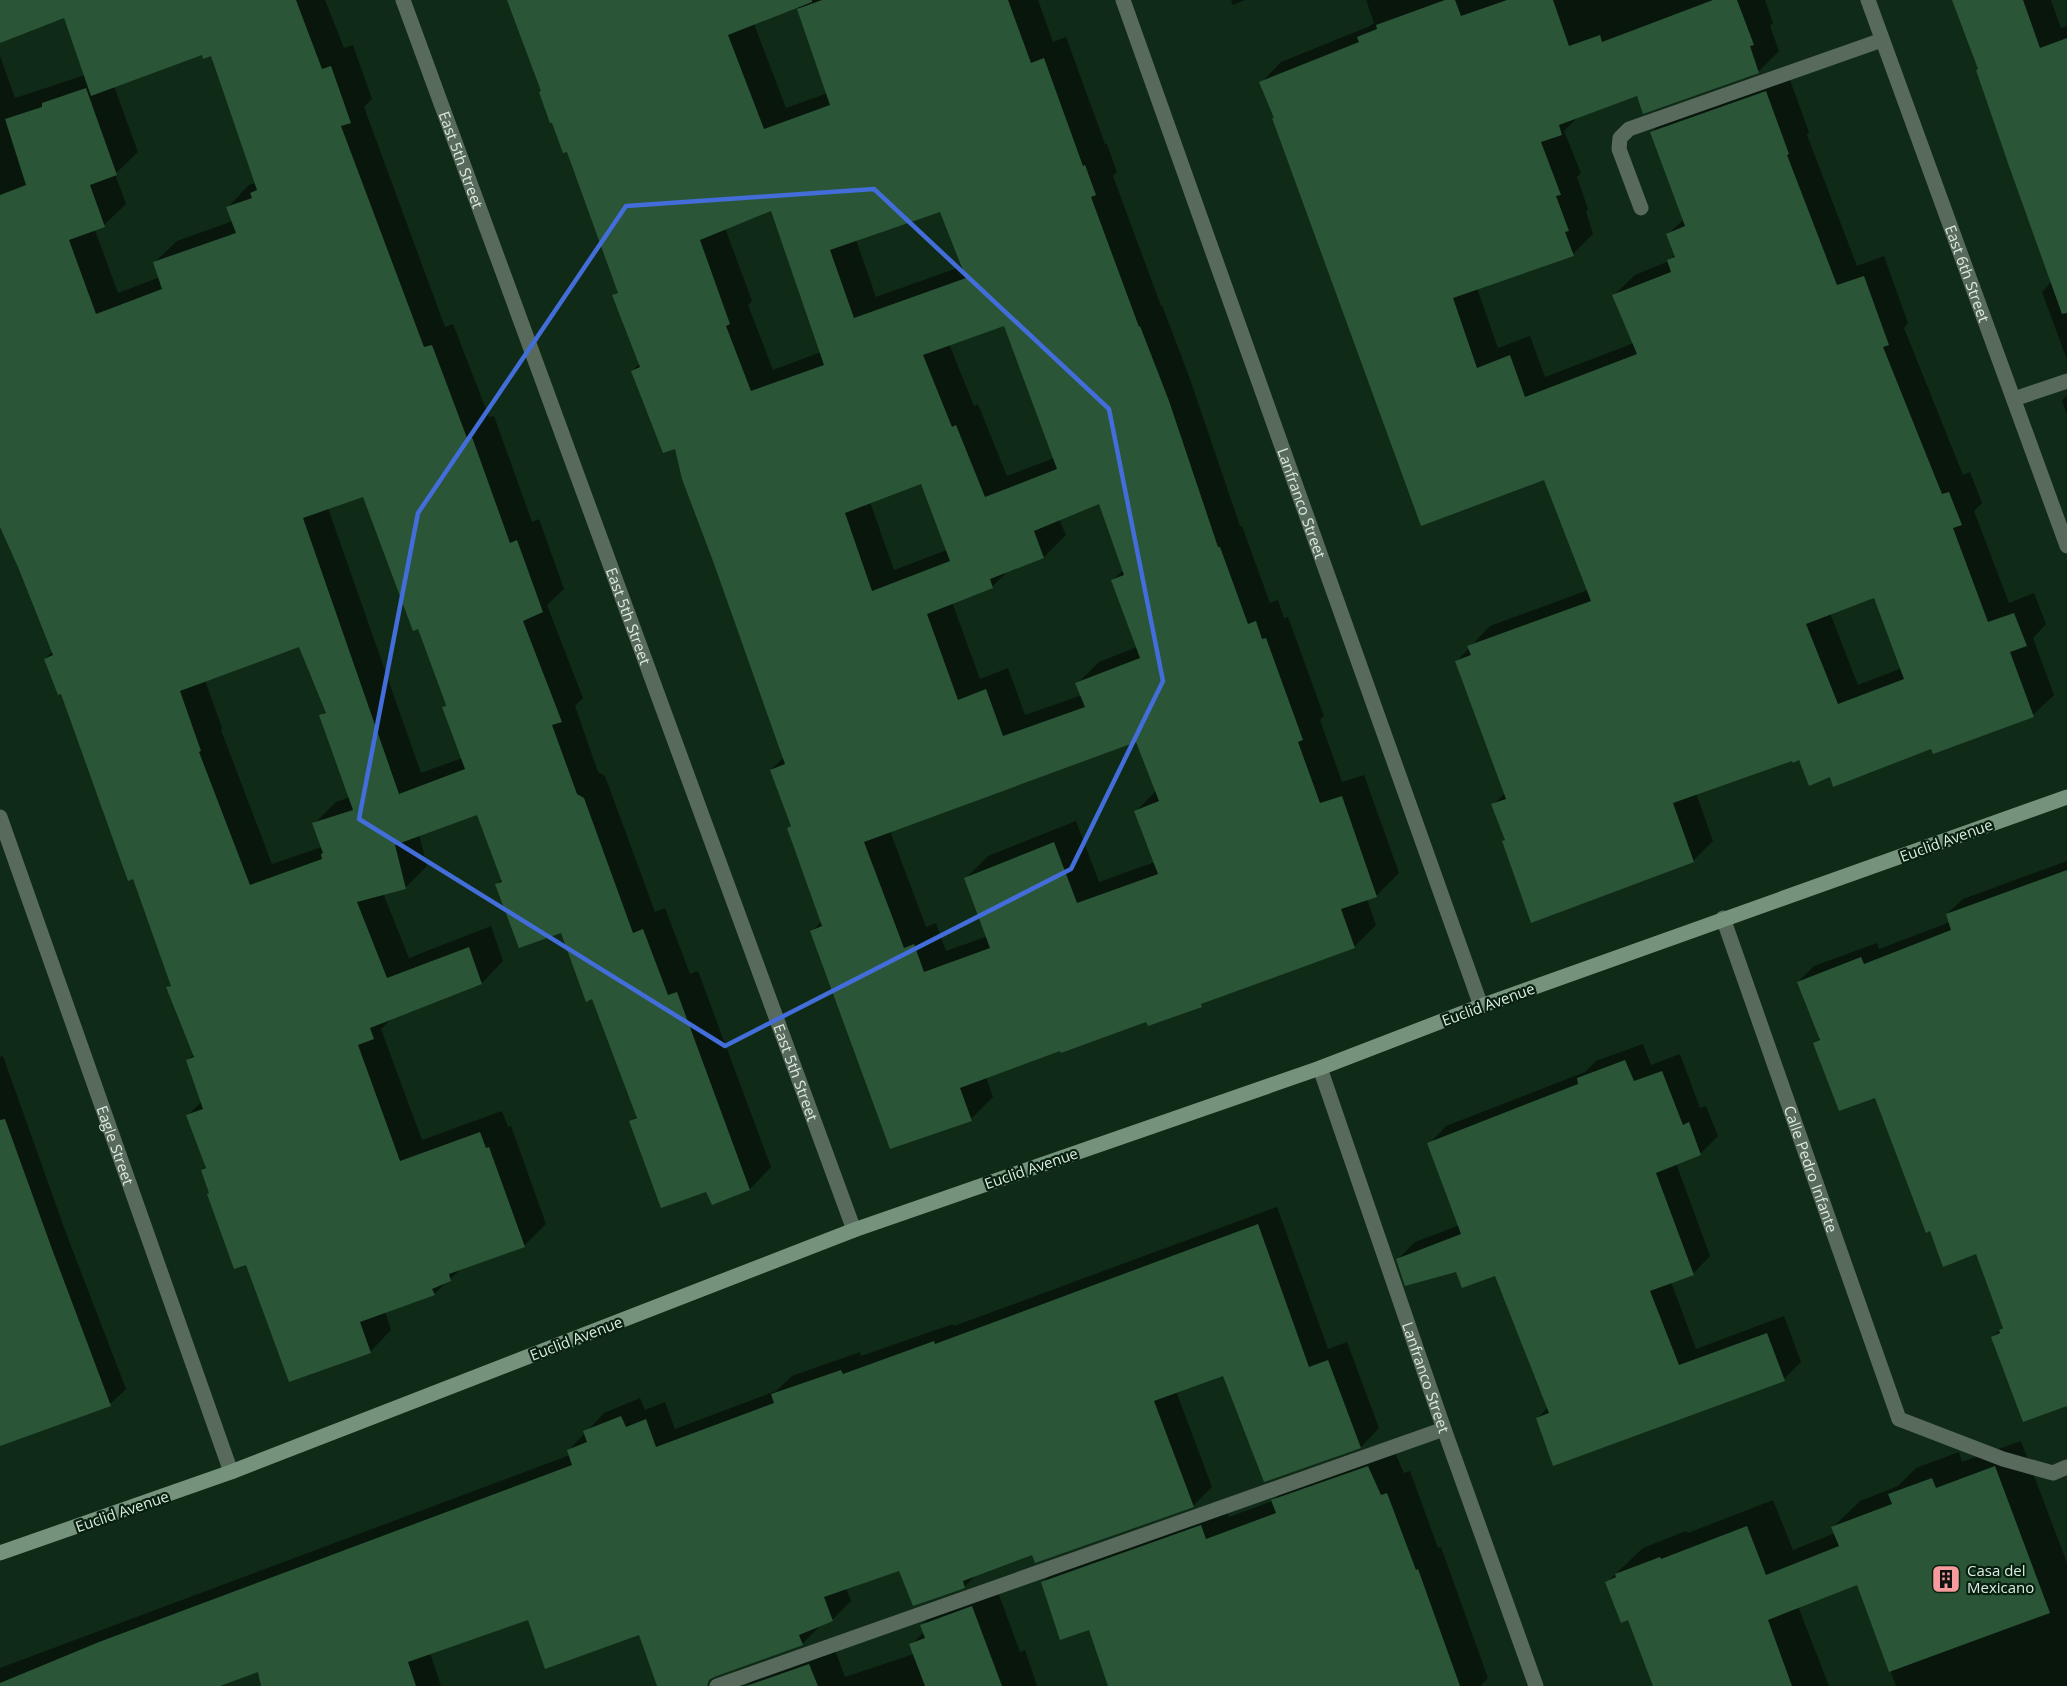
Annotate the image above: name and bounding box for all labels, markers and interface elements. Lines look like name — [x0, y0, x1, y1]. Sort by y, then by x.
street label: East 5th Street — [435, 108, 488, 211]
street label: East 6th Street — [1941, 222, 1995, 325]
street label: Lanfranco Street — [1273, 445, 1331, 561]
street label: East 5th Street — [602, 565, 656, 667]
street label: Euclid Avenue — [1897, 814, 1995, 866]
street label: Euclid Avenue — [1439, 978, 1537, 1030]
street label: East 5th Street — [769, 1021, 823, 1124]
street label: Eagle Street — [93, 1103, 139, 1188]
street label: Calle Pedro Infante — [1780, 1103, 1843, 1235]
street label: Euclid Avenue — [982, 1143, 1080, 1193]
street label: Euclid Avenue — [527, 1311, 625, 1365]
street label: Lanfranco Street — [1398, 1319, 1455, 1436]
street label: Euclid Avenue — [73, 1486, 171, 1536]
place label: Casa del Mexicano — [1967, 1560, 2034, 1597]
building icon: Casa del Mexicano — [1930, 1563, 1962, 1595]

